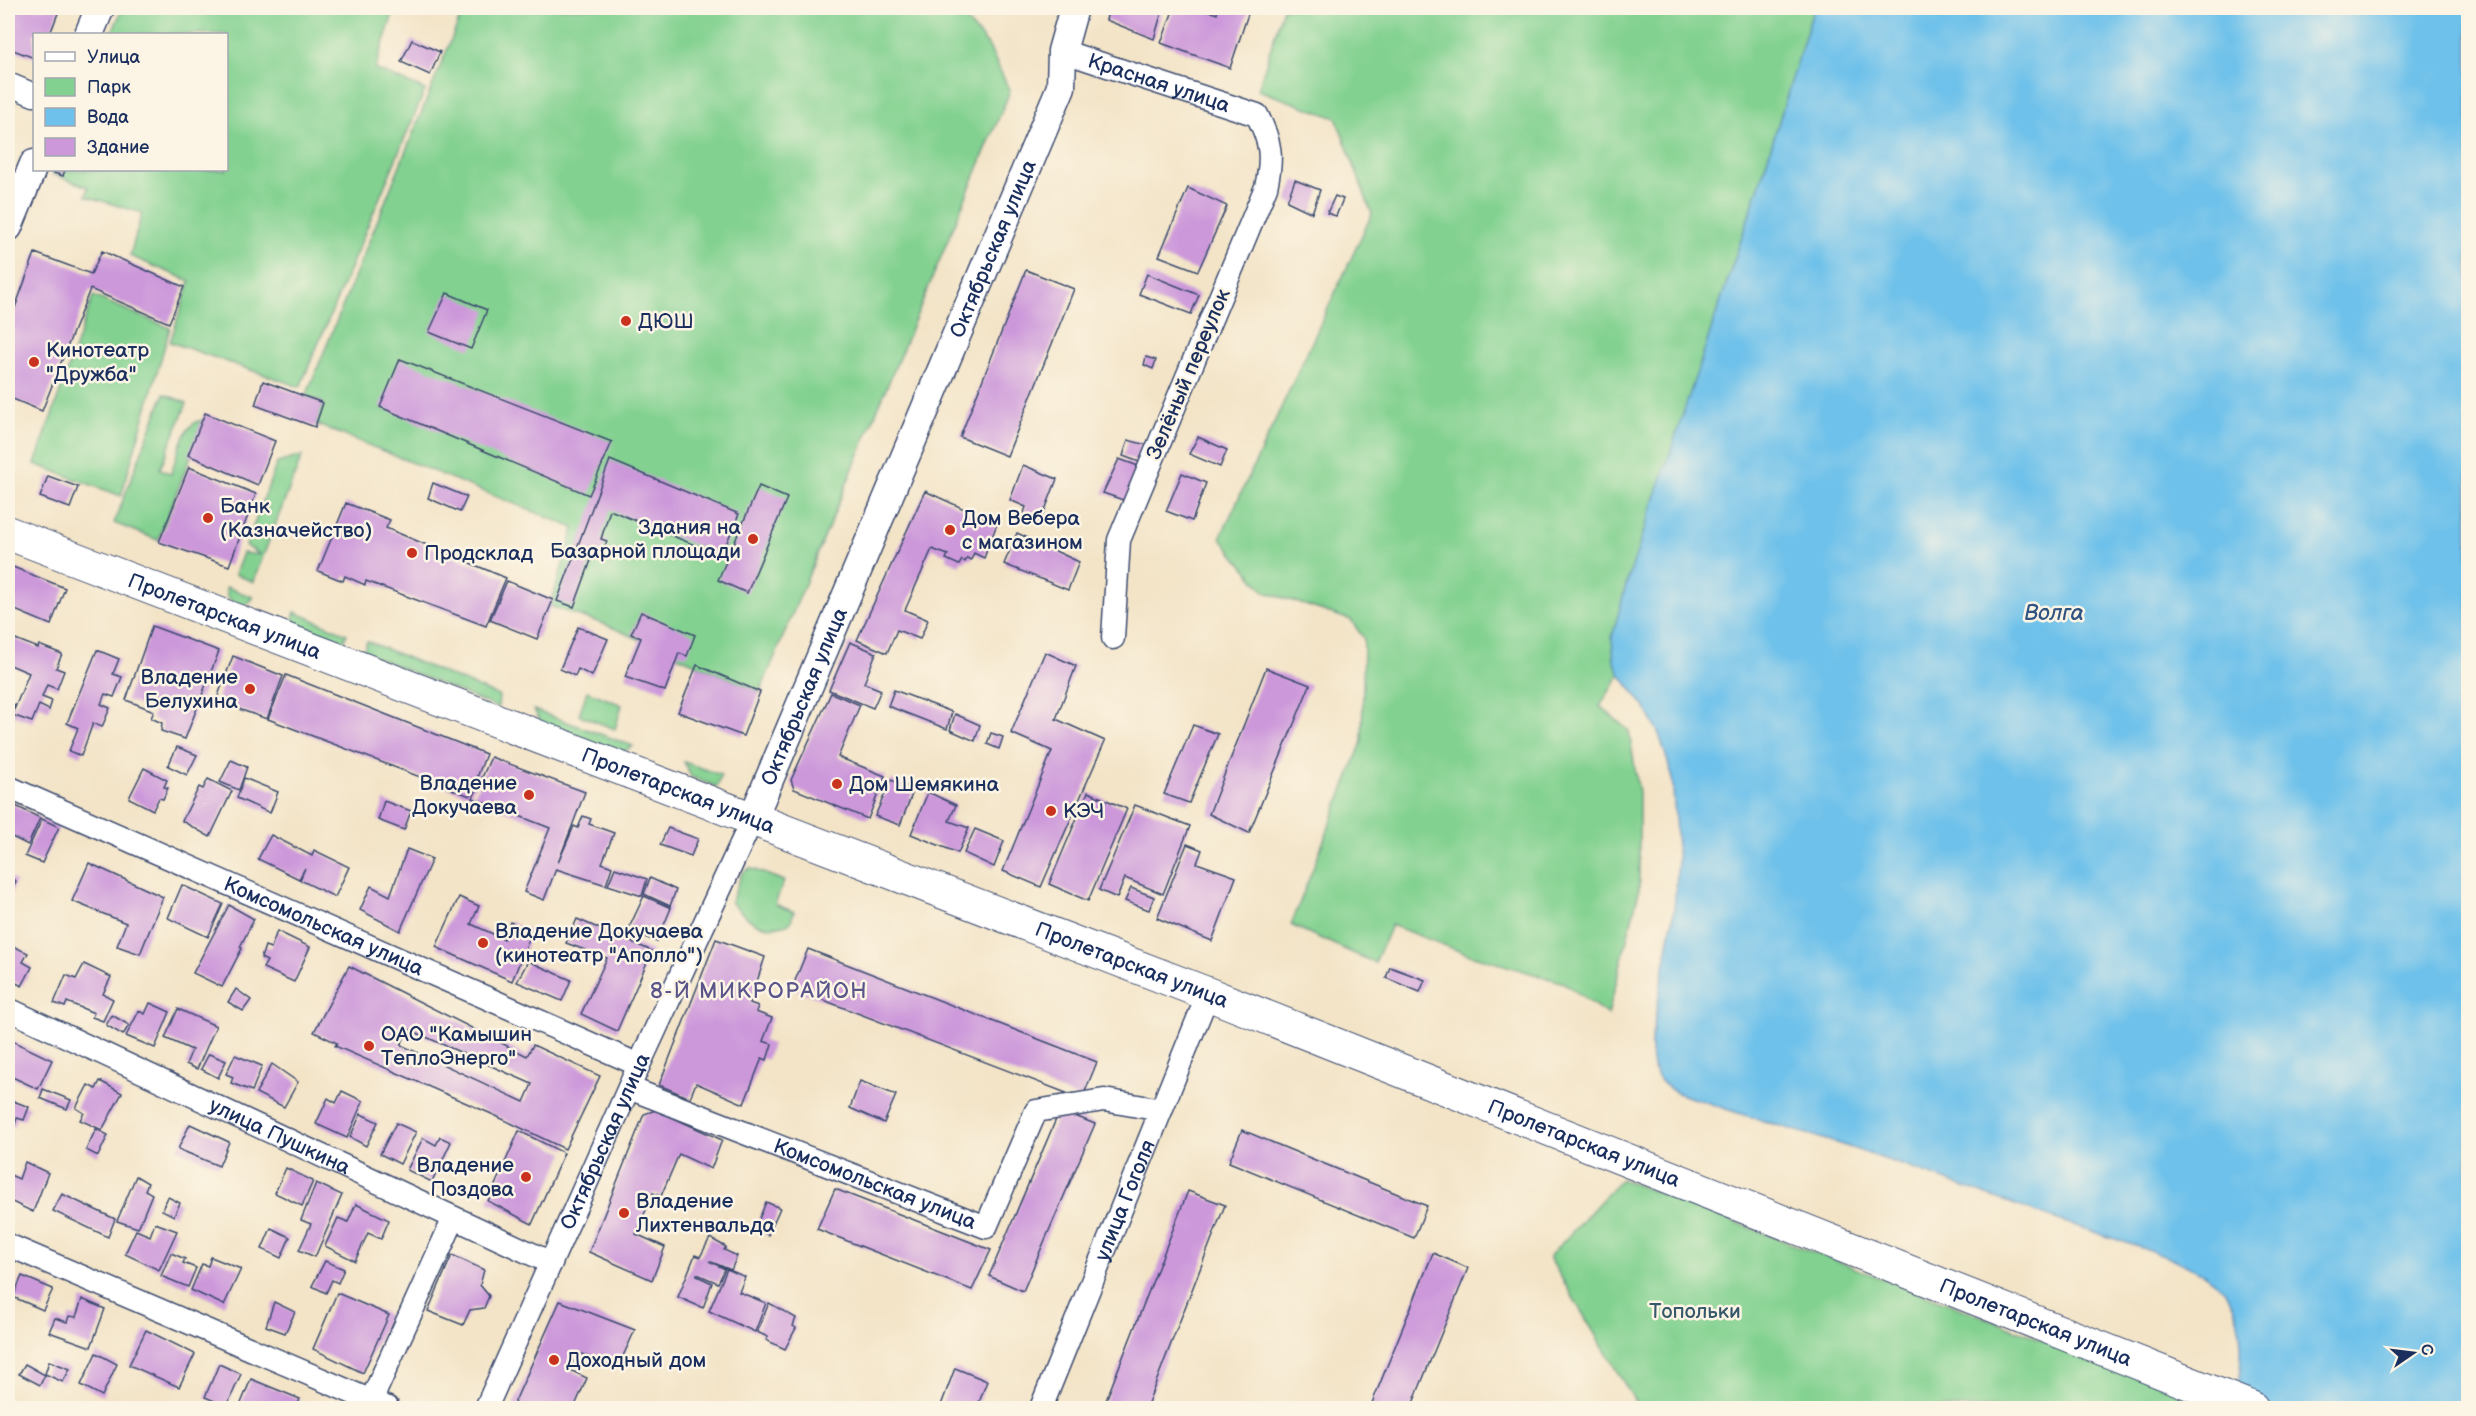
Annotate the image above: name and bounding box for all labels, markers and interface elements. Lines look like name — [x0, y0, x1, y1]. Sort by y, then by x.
legend — [33, 33, 228, 171]
text: Улица — [87, 47, 141, 68]
street label: Красная улица — [1085, 48, 1233, 118]
text: Парк — [87, 77, 131, 98]
text: Вода — [87, 107, 129, 128]
text: Здание — [87, 137, 149, 158]
street label: Октябрьская улица — [945, 156, 1042, 342]
street label: Зелёный переулок — [1141, 285, 1236, 463]
place label: ДЮШ — [638, 309, 694, 334]
marker: ДЮШ — [619, 314, 633, 328]
place label: Кинотеатр "Дружба" — [46, 338, 149, 387]
marker: Кинотеатр "Дружба" — [27, 355, 41, 369]
place label: Банк (Казначейство) — [220, 494, 372, 543]
place label: Дом Вебера с магазином — [962, 506, 1083, 555]
marker: Банк (Казначейство) — [201, 511, 215, 525]
place label: Здания на Базарной площади — [550, 515, 742, 564]
marker: Дом Вебера с магазином — [943, 523, 957, 537]
marker: Здания на Базарной площади — [746, 532, 760, 546]
place label: Продсклад — [424, 541, 534, 566]
marker: Продсклад — [405, 546, 419, 560]
street label: Пролетарская улица — [124, 568, 325, 665]
water label: Волга — [2024, 600, 2084, 627]
street label: Октябрьская улица — [756, 604, 853, 789]
place label: Владение Белухина — [141, 665, 239, 714]
marker: Владение Белухина — [243, 682, 257, 696]
street label: Пролетарская улица — [578, 743, 779, 840]
place label: Владение Докучаева — [412, 771, 518, 820]
place label: Дом Шемякина — [849, 772, 1000, 797]
marker: Дом Шемякина — [830, 777, 844, 791]
marker: Владение Докучаева — [522, 788, 536, 802]
place label: КЭЧ — [1063, 799, 1104, 824]
marker: КЭЧ — [1044, 804, 1058, 818]
street label: Комсомольская улица — [220, 872, 428, 982]
street label: Пролетарская улица — [1032, 917, 1232, 1014]
place label: Владение Докучаева (кинотеатр "Аполло") — [495, 919, 704, 968]
marker: Владение Докучаева (кинотеатр "Аполло") — [476, 936, 490, 950]
district label: 8-Й МИКРОРАЙОН — [650, 978, 868, 1005]
place label: ОАО "Камышин ТеплоЭнерго" — [381, 1022, 532, 1071]
marker: ОАО "Камышин ТеплоЭнерго" — [362, 1039, 376, 1053]
street label: Октябрьская улица — [555, 1049, 656, 1234]
street label: улица Пушкина — [205, 1093, 354, 1180]
street label: Пролетарская улица — [1484, 1094, 1684, 1193]
street label: Комсомольская улица — [770, 1133, 980, 1235]
street label: улица Гоголя — [1090, 1136, 1161, 1265]
place label: Владение Поздова — [417, 1153, 515, 1202]
marker: Владение Поздова — [519, 1170, 533, 1184]
place label: Владение Лихтенвальда — [635, 1189, 775, 1238]
marker: Владение Лихтенвальда — [617, 1206, 631, 1220]
street label: Пролетарская улица — [1936, 1273, 2136, 1372]
park label: Топольки — [1649, 1299, 1741, 1324]
north arrow — [2383, 1323, 2443, 1383]
text: С — [2416, 1342, 2437, 1357]
place label: Доходный дом — [566, 1348, 706, 1373]
marker: Доходный дом — [547, 1353, 561, 1367]

